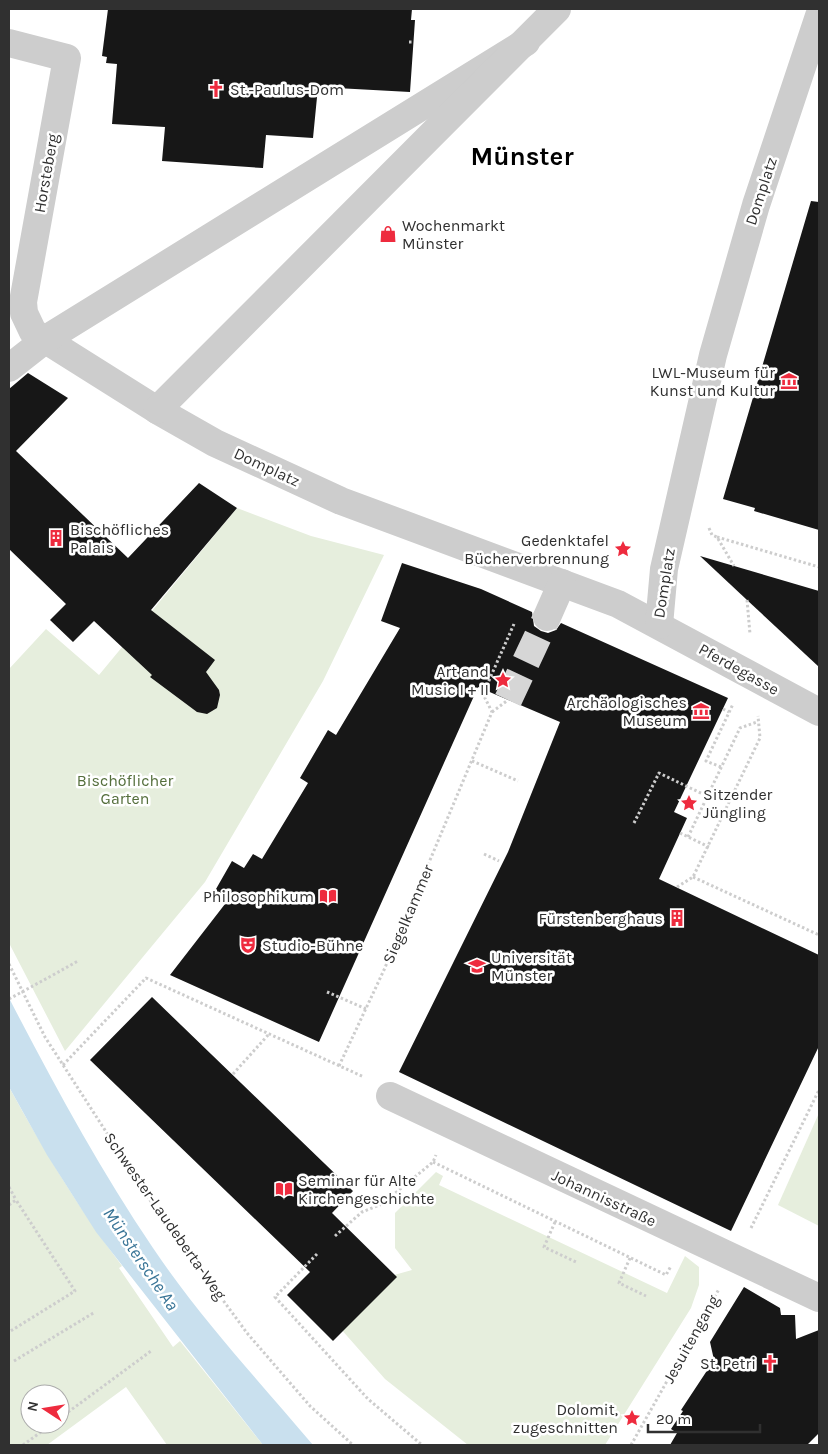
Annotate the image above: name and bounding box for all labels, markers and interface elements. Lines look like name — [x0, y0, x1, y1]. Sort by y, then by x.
church icon: St.-Paulus-Dom — [206, 79, 226, 99]
place label: St.-Paulus-Dom — [230, 80, 344, 99]
street label: Horsteberg — [30, 132, 62, 214]
district label: Münster — [470, 141, 574, 172]
street label: Domplatz — [741, 155, 781, 227]
place label: Wochenmarkt Münster — [402, 216, 505, 253]
shop icon: Wochenmarkt Münster — [378, 224, 398, 244]
place label: LWL-Museum für Kunst und Kultur — [650, 363, 775, 400]
museum icon: LWL-Museum für Kunst und Kultur — [779, 371, 799, 391]
street label: Domplatz — [231, 443, 303, 491]
place label: Bischöfliches Palais — [70, 520, 169, 557]
building icon: Bischöfliches Palais — [46, 528, 66, 548]
place label: Gedenktafel Bücherverbrennung — [464, 531, 609, 568]
place icon: Gedenktafel Bücherverbrennung — [613, 539, 633, 559]
street label: Domplatz — [649, 547, 679, 619]
street label: Pferdegasse — [696, 639, 782, 699]
place label: Art and Music I + II — [411, 662, 489, 699]
place icon: Art and Music I + II — [493, 670, 513, 690]
place label: Archäologisches Museum — [567, 693, 687, 730]
museum icon: Archäologisches Museum — [691, 701, 711, 721]
park label: Bischöflicher Garten — [77, 771, 173, 808]
place label: Sitzender Jüngling — [703, 785, 773, 822]
place icon: Sitzender Jüngling — [679, 793, 699, 813]
street label: Siegelkammer — [379, 861, 438, 967]
library icon: Philosophikum — [318, 886, 338, 906]
place label: Philosophikum — [203, 887, 314, 906]
building icon: Fürstenberghaus — [667, 908, 687, 928]
place label: Fürstenberghaus — [538, 909, 663, 928]
theatre icon: Studio-Bühne — [238, 935, 258, 955]
place label: Studio-Bühne — [262, 936, 363, 955]
place label: Universität Münster — [491, 948, 572, 985]
school or university icon: Universität Münster — [467, 956, 487, 976]
street label: Schwester-Laudeberta-Weg — [100, 1129, 230, 1303]
street label: Johannisstraße — [549, 1165, 659, 1231]
place label: Seminar für Alte Kirchengeschichte — [298, 1171, 435, 1208]
library icon: Seminar für Alte Kirchengeschichte — [274, 1179, 294, 1199]
water label: Münstersche Aa — [98, 1203, 184, 1315]
street label: Jesuitengang — [659, 1292, 723, 1386]
church icon: St. Petri — [760, 1353, 780, 1373]
place label: St. Petri — [700, 1354, 756, 1373]
north arrow — [20, 1384, 70, 1434]
text: N — [23, 1400, 42, 1413]
place label: Dolomit, zugeschnitten — [513, 1400, 618, 1437]
scale bar — [648, 1402, 760, 1434]
place icon: Dolomit, zugeschnitten — [622, 1408, 642, 1428]
text: 20 m — [656, 1410, 691, 1428]

